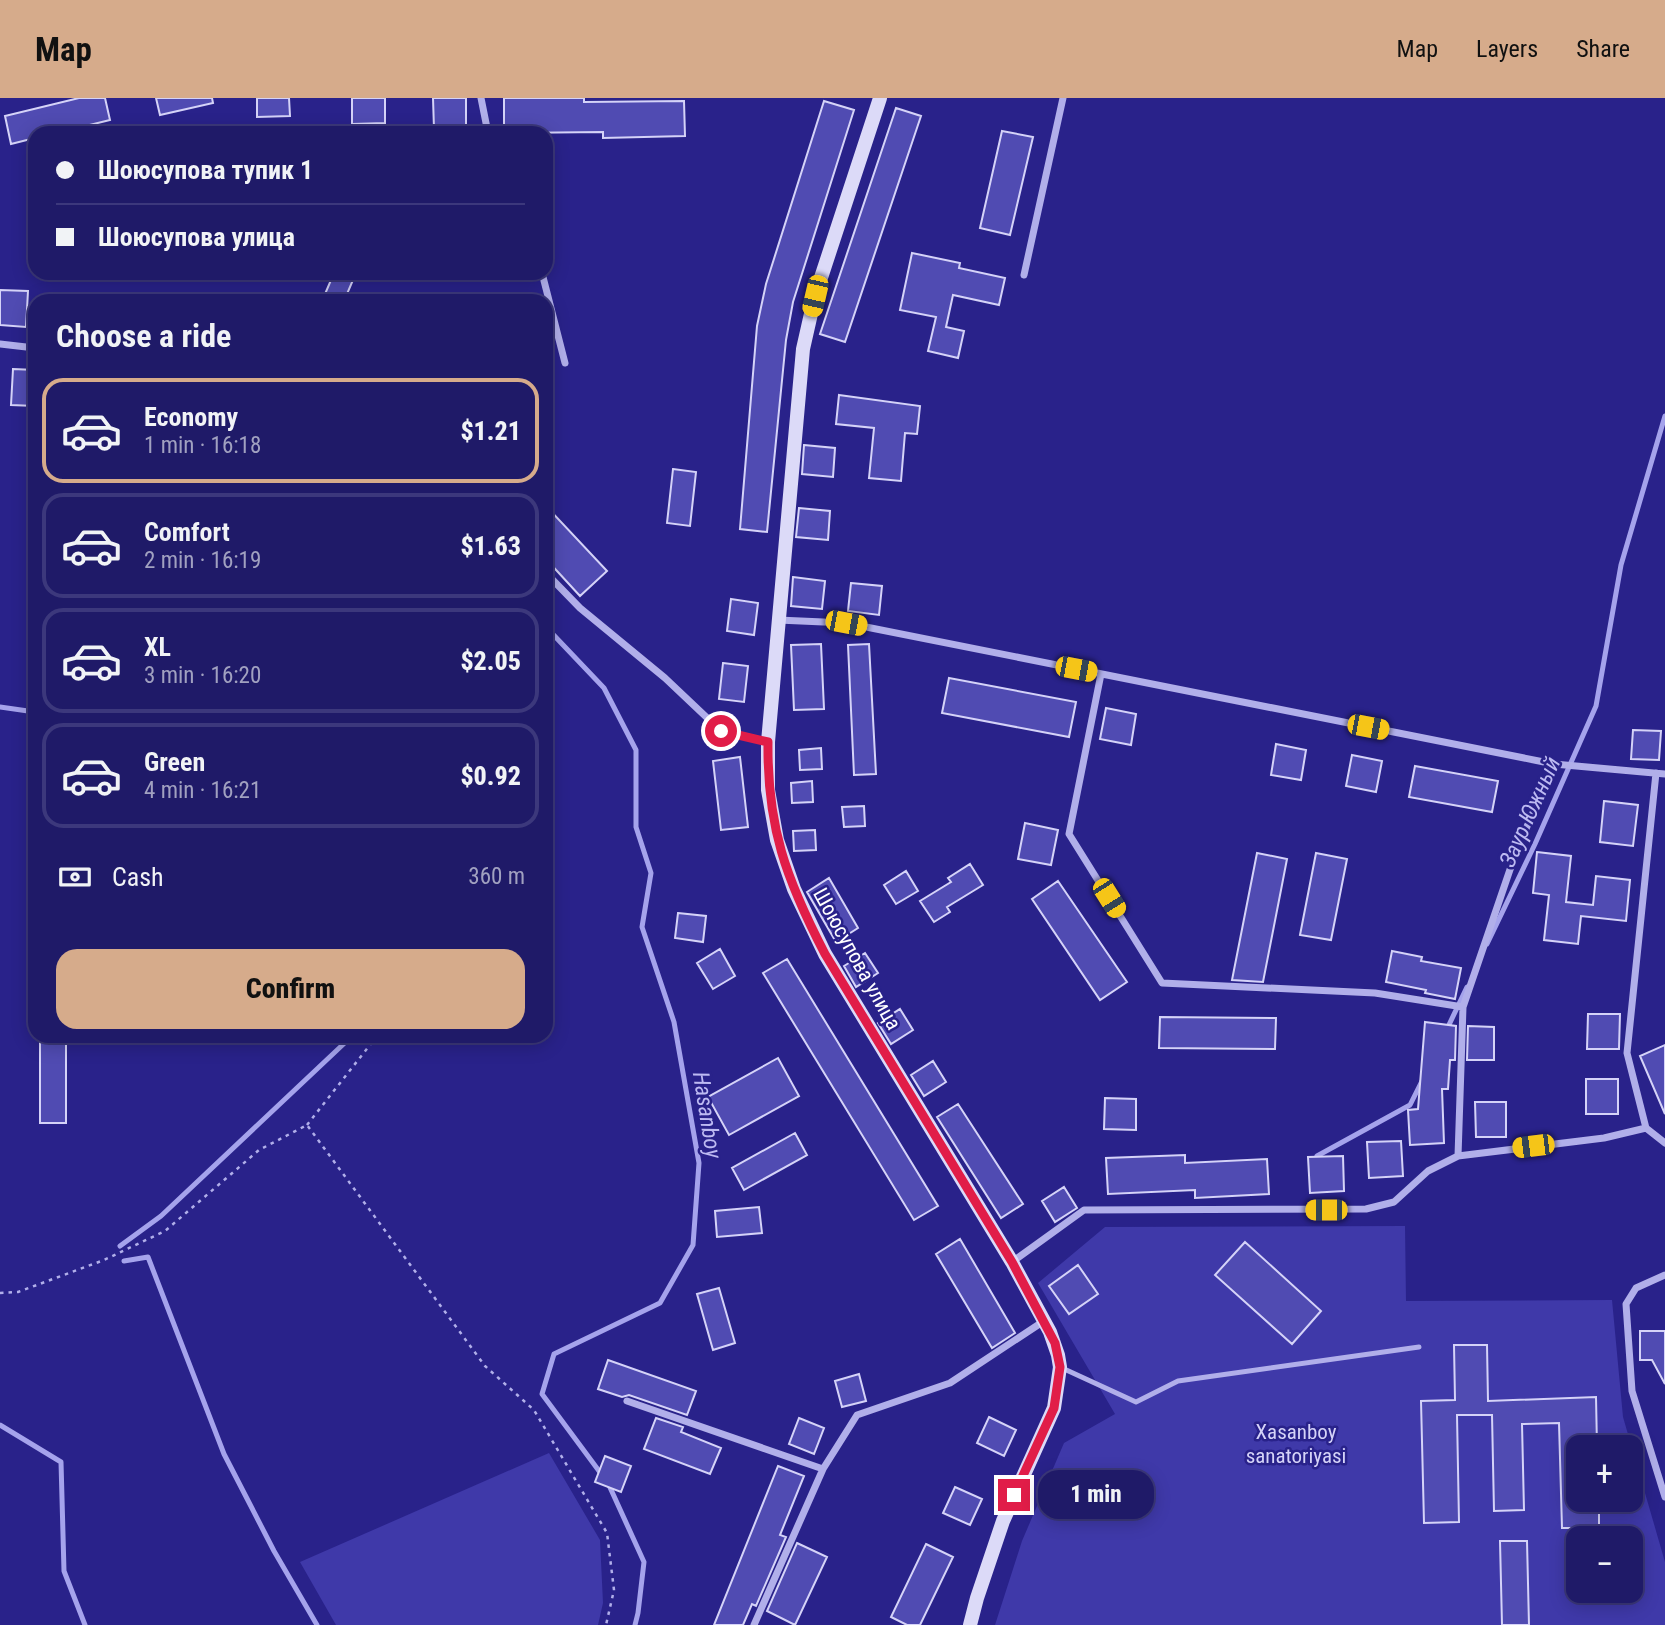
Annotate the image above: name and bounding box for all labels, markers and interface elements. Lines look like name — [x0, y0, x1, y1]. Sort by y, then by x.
text: Map — [35, 30, 92, 69]
text: Map — [1397, 35, 1438, 63]
text: Layers — [1476, 35, 1538, 63]
text: Share — [1576, 35, 1630, 63]
text: Шоюсупова тупик 1 — [98, 155, 313, 185]
text: Шоюсупова улица — [98, 222, 295, 252]
car — [801, 273, 830, 319]
text: Choose a ride — [56, 317, 231, 355]
icon: car — [60, 399, 123, 462]
text: Economy — [144, 402, 238, 432]
text: $1.21 — [460, 416, 521, 446]
text: 1 min · 16:18 — [144, 432, 261, 459]
icon: car — [60, 514, 123, 577]
text: Comfort — [144, 517, 230, 547]
text: $1.63 — [460, 531, 521, 561]
text: 2 min · 16:19 — [144, 547, 261, 574]
car — [824, 609, 869, 637]
icon: car — [60, 629, 123, 692]
text: XL — [144, 632, 171, 662]
text: $2.05 — [460, 646, 521, 676]
car — [1054, 655, 1099, 683]
text: 3 min · 16:20 — [144, 662, 261, 689]
car — [1346, 713, 1391, 741]
route start — [705, 715, 737, 747]
icon: car — [60, 744, 123, 807]
text: Green — [144, 747, 205, 777]
water label: Заур Южный — [1494, 753, 1566, 871]
text: $0.92 — [460, 761, 521, 791]
text: 4 min · 16:21 — [144, 777, 261, 804]
icon: cash — [56, 858, 94, 896]
text: Cash — [112, 862, 164, 892]
text: 360 m — [468, 863, 525, 890]
car — [1089, 875, 1130, 921]
street label: Шоюсупова улица — [808, 884, 906, 1034]
button: Confirm — [56, 949, 525, 1029]
water label: Hasanboy — [687, 1070, 727, 1161]
car — [1511, 1133, 1556, 1159]
car — [1306, 1200, 1348, 1221]
park label: Xasanboy sanatoriyasi — [1246, 1420, 1346, 1468]
map controls — [1566, 1435, 1643, 1603]
button: + — [1566, 1435, 1643, 1512]
callout: 1 min — [1038, 1470, 1154, 1520]
route end — [998, 1479, 1030, 1511]
text: 1 min — [1070, 1481, 1122, 1508]
button: − — [1566, 1526, 1643, 1603]

